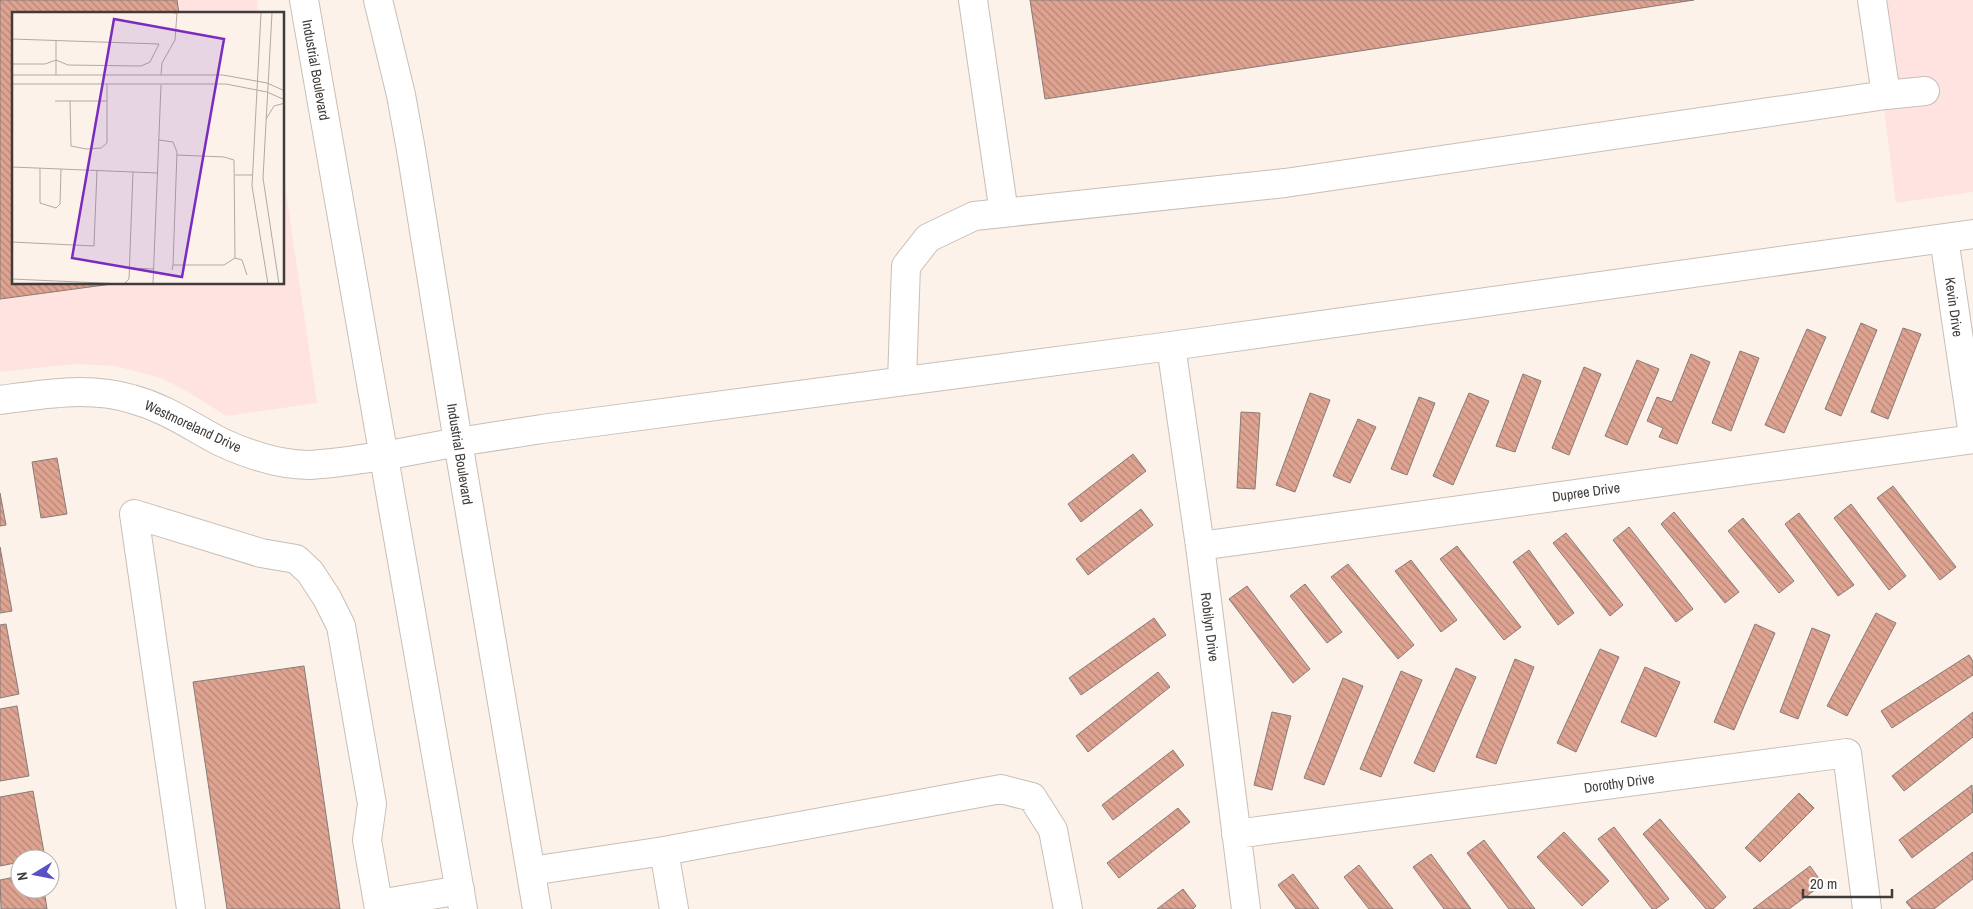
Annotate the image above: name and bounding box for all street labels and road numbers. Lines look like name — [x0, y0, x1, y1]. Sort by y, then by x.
street label: Industrial Boulevard — [298, 18, 334, 122]
street label: Kevin Drive — [1941, 276, 1967, 338]
street label: Westmoreland Drive — [142, 396, 244, 456]
street label: Industrial Boulevard — [443, 402, 477, 506]
street label: Dupree Drive — [1551, 478, 1621, 506]
street label: Robilyn Drive — [1197, 591, 1223, 663]
street label: Dorothy Drive — [1583, 769, 1655, 797]

